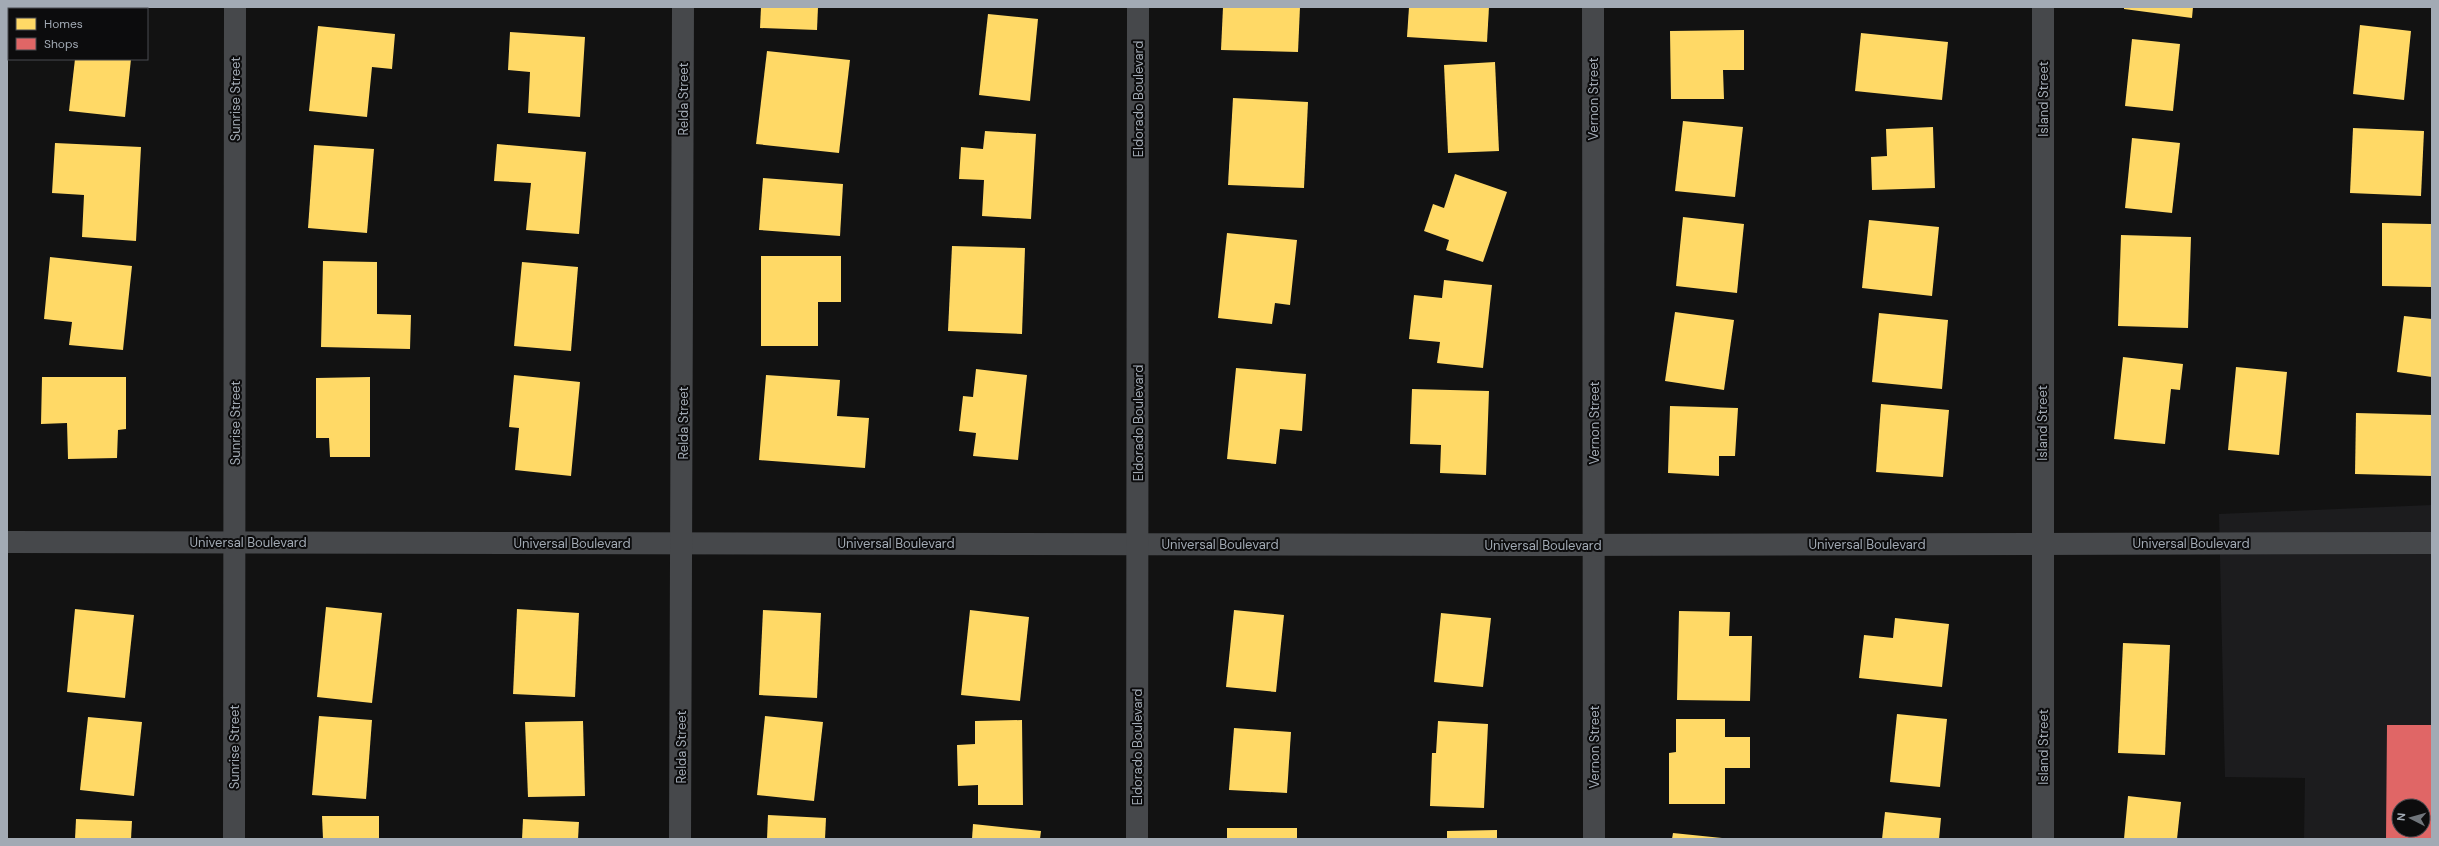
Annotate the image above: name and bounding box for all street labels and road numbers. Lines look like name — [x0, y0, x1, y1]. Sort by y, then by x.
street label: Eldorado Boulevard — [1130, 41, 1147, 157]
street label: Sunrise Street — [227, 57, 244, 141]
street label: Vernon Street — [1585, 58, 1602, 140]
street label: Island Street — [2035, 61, 2052, 137]
street label: Relda Street — [675, 62, 692, 136]
street label: Eldorado Boulevard — [1130, 365, 1147, 481]
street label: Sunrise Street — [227, 381, 244, 465]
street label: Vernon Street — [1586, 382, 1603, 464]
street label: Island Street — [2034, 385, 2051, 461]
street label: Relda Street — [675, 386, 692, 460]
street label: Universal Boulevard — [189, 534, 307, 551]
street label: Universal Boulevard — [513, 535, 631, 552]
street label: Universal Boulevard — [837, 535, 955, 552]
street label: Universal Boulevard — [2132, 535, 2250, 552]
street label: Universal Boulevard — [1161, 536, 1279, 553]
street label: Universal Boulevard — [1808, 536, 1926, 553]
street label: Universal Boulevard — [1484, 537, 1602, 554]
street label: Eldorado Boulevard — [1129, 689, 1146, 805]
street label: Sunrise Street — [226, 705, 243, 789]
street label: Vernon Street — [1586, 706, 1603, 788]
street label: Island Street — [2035, 709, 2052, 785]
street label: Relda Street — [673, 710, 690, 784]

